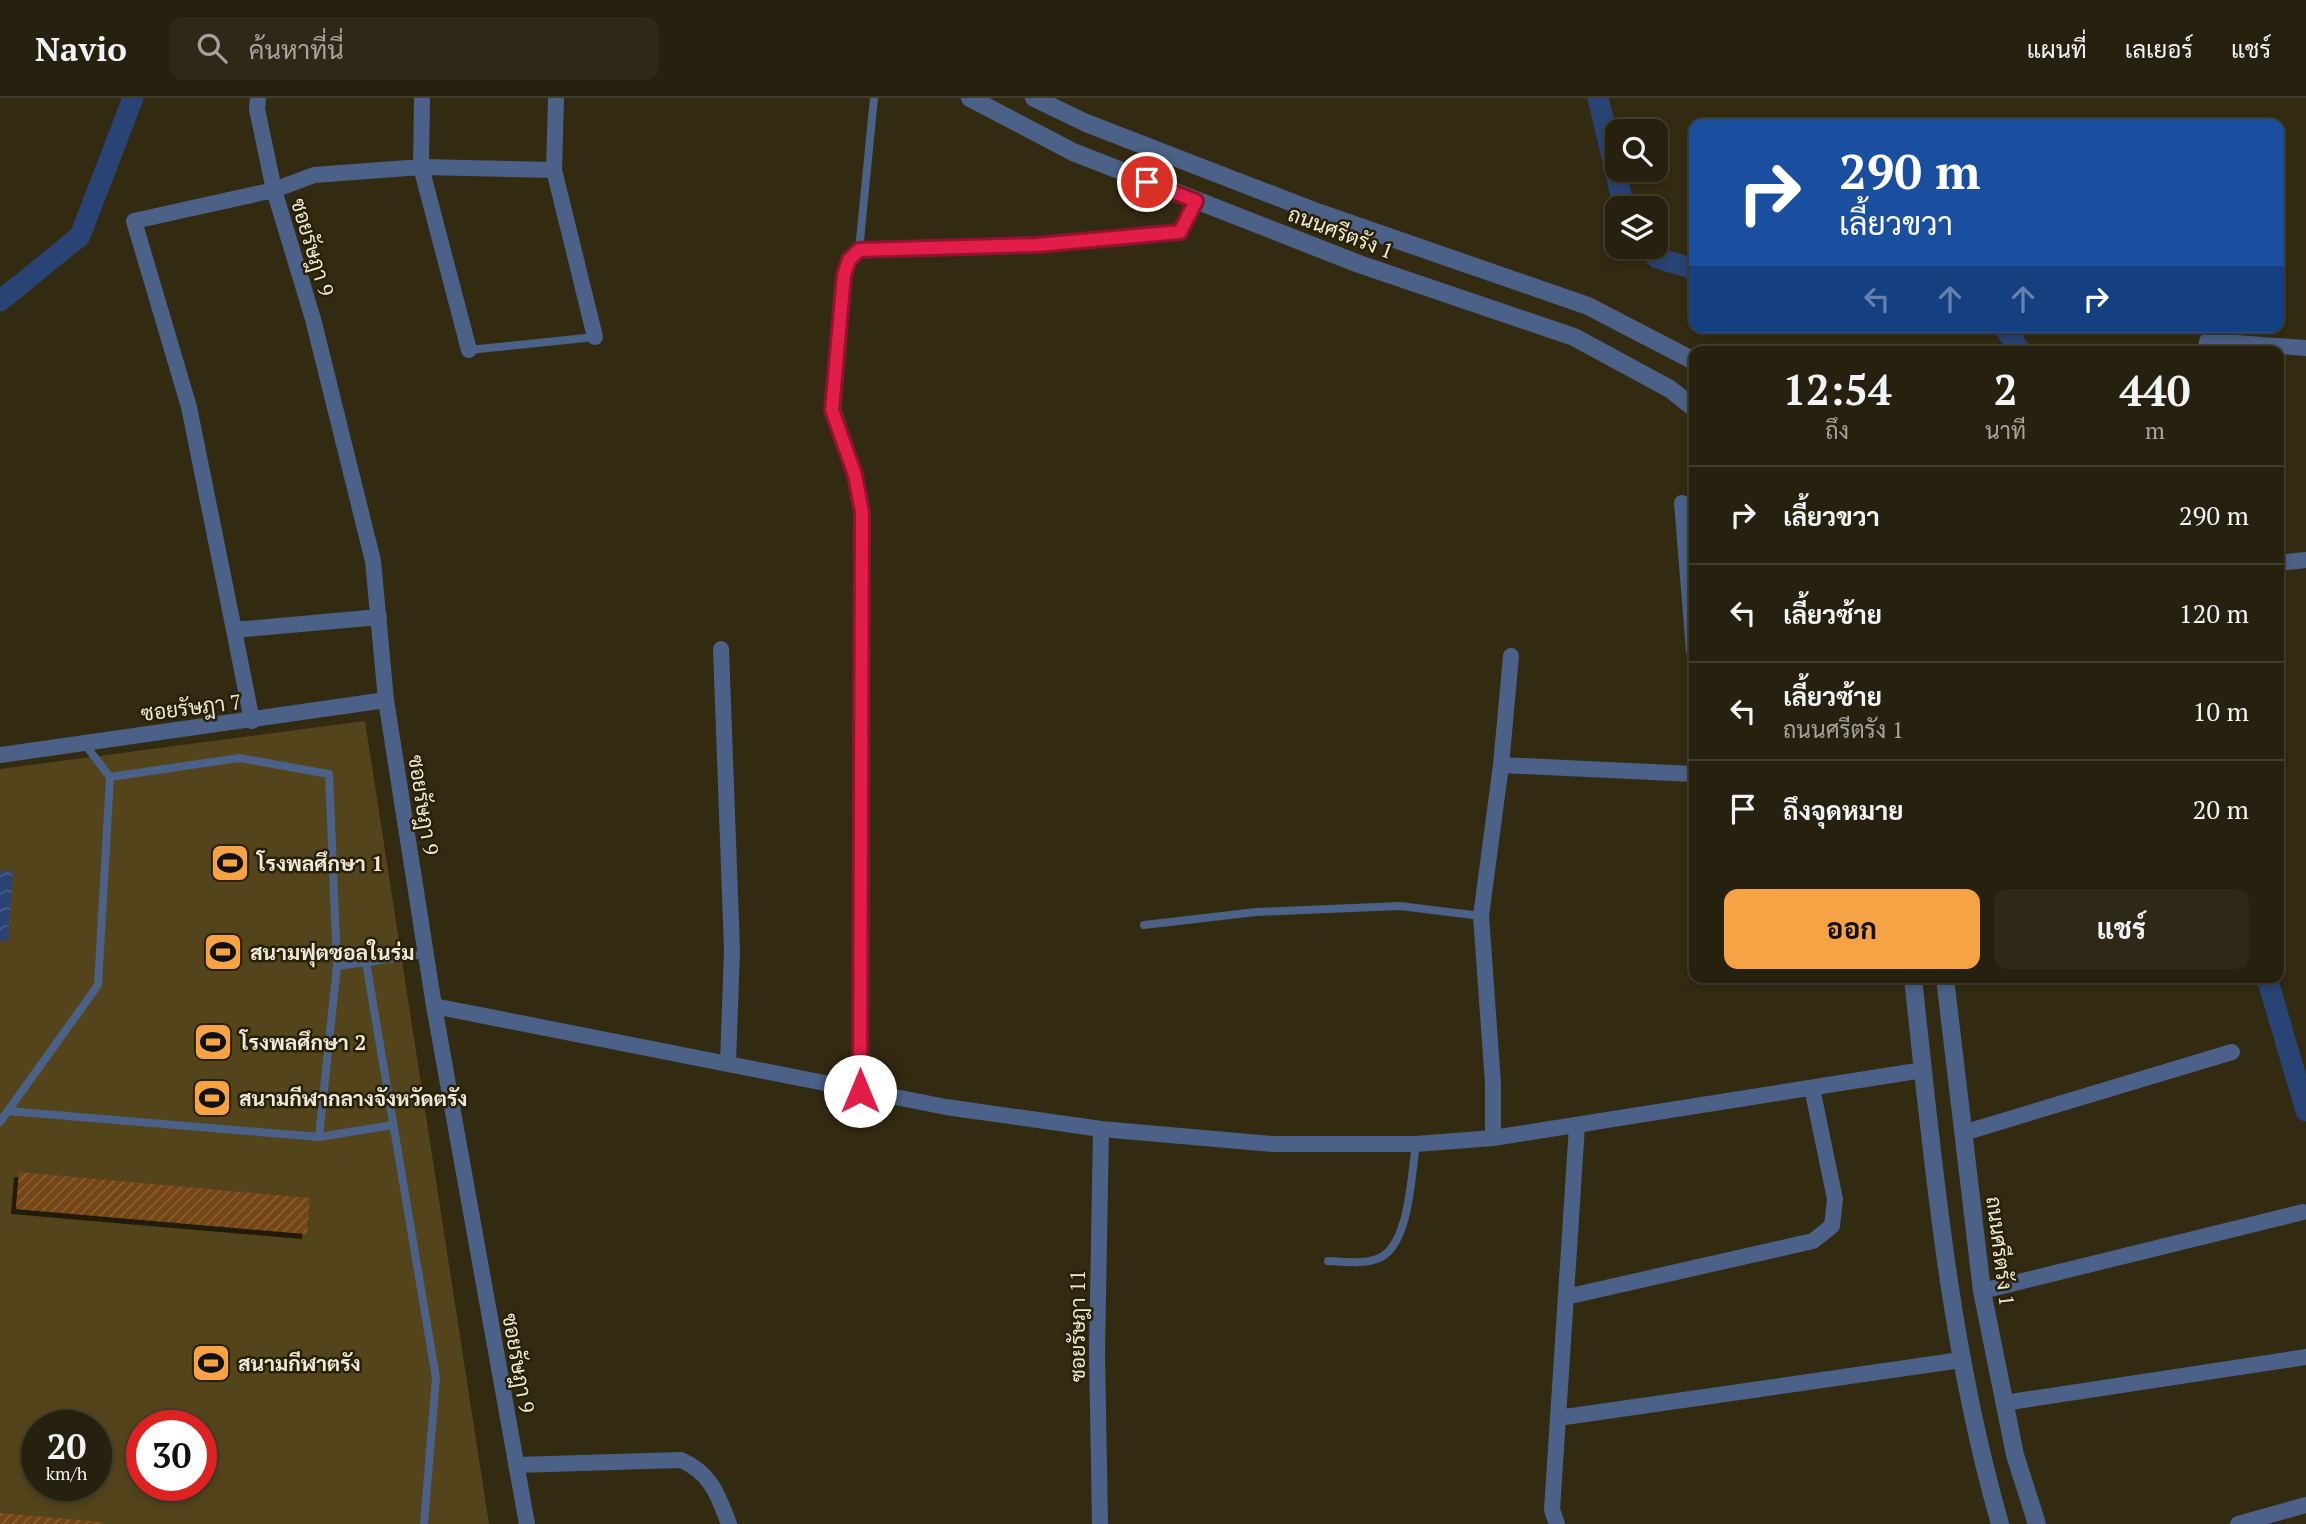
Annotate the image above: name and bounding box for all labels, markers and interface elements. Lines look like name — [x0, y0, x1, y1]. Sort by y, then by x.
search box — [169, 17, 659, 80]
text: Navio — [35, 27, 127, 70]
icon: search — [193, 29, 231, 67]
text: ค้นหาที่นี่ — [249, 32, 344, 66]
text: แผนที่ — [2027, 33, 2087, 65]
text: เลเยอร์ — [2125, 33, 2193, 65]
text: แชร์ — [2231, 33, 2271, 65]
map controls — [1605, 119, 1668, 259]
button: search — [1605, 119, 1668, 182]
text: 290 m — [1839, 138, 1981, 203]
icon: right — [1724, 147, 1815, 238]
pin — [1117, 152, 1177, 212]
icon: arrive — [1128, 163, 1166, 201]
street label: ซอยรัษฎา 9 — [284, 195, 341, 300]
button: layers — [1605, 196, 1668, 259]
street label: ถนนศรีตรัง 1 — [1284, 199, 1398, 265]
text: เลี้ยวขวา — [1839, 202, 1953, 244]
icon: left — [1858, 280, 1896, 318]
icon: ahead — [1931, 280, 1969, 318]
icon: ahead — [2004, 280, 2042, 318]
icon: right — [2077, 280, 2115, 318]
text: 12:54 — [1782, 361, 1892, 417]
text: 2 — [1994, 361, 2017, 417]
text: 440 — [2119, 362, 2191, 418]
text: ถึง — [1825, 415, 1849, 446]
text: นาที — [1985, 415, 2026, 446]
text: m — [2145, 415, 2165, 446]
icon: right — [1724, 496, 1762, 534]
text: 290 m — [2179, 498, 2249, 532]
text: เลี้ยวขวา — [1783, 499, 1880, 533]
icon: left — [1724, 594, 1762, 632]
text: 120 m — [2179, 596, 2249, 630]
text: เลี้ยวซ้าย — [1783, 597, 1882, 631]
text: เลี้ยวซ้าย — [1783, 679, 1882, 713]
street label: ซอยรัษฎา 7 — [139, 687, 243, 728]
icon: left — [1724, 692, 1762, 730]
text: 10 m — [2193, 694, 2249, 728]
text: ถนนศรีตรัง 1 — [1783, 714, 1904, 745]
street label: ซอยรัษฎา 9 — [401, 753, 446, 857]
icon: arrive — [1724, 790, 1762, 828]
text: 20 m — [2193, 792, 2249, 826]
text: ถึงจุดหมาย — [1783, 793, 1904, 827]
sports icon: โรงพลศึกษา 1 — [209, 842, 251, 884]
place label: โรงพลศึกษา 1 — [255, 849, 383, 877]
button: ออก — [1724, 889, 1980, 969]
button: แชร์ — [1994, 889, 2249, 969]
sports icon: สนามฟุตซอลในร่ม — [202, 931, 244, 973]
place label: สนามฟุตซอลในร่ม — [250, 938, 414, 968]
sports icon: โรงพลศึกษา 2 — [192, 1021, 234, 1063]
place label: โรงพลศึกษา 2 — [238, 1028, 366, 1056]
position arrow — [823, 1054, 897, 1128]
sports icon: สนามกีฬากลางจังหวัดตรัง — [191, 1077, 233, 1119]
place label: สนามกีฬากลางจังหวัดตรัง — [239, 1084, 467, 1112]
street label: ถนนศรีตรัง 1 — [1980, 1194, 2022, 1308]
street label: ซอยรัษฎา 11 — [1063, 1270, 1092, 1382]
street label: ซอยรัษฎา 9 — [495, 1311, 542, 1415]
sports icon: สนามกีฬาตรัง — [190, 1342, 232, 1384]
place label: สนามกีฬาตรัง — [238, 1349, 361, 1377]
speed limit sign: 30 — [126, 1410, 217, 1501]
text: 20 — [47, 1423, 86, 1469]
text: km/h — [46, 1461, 87, 1485]

